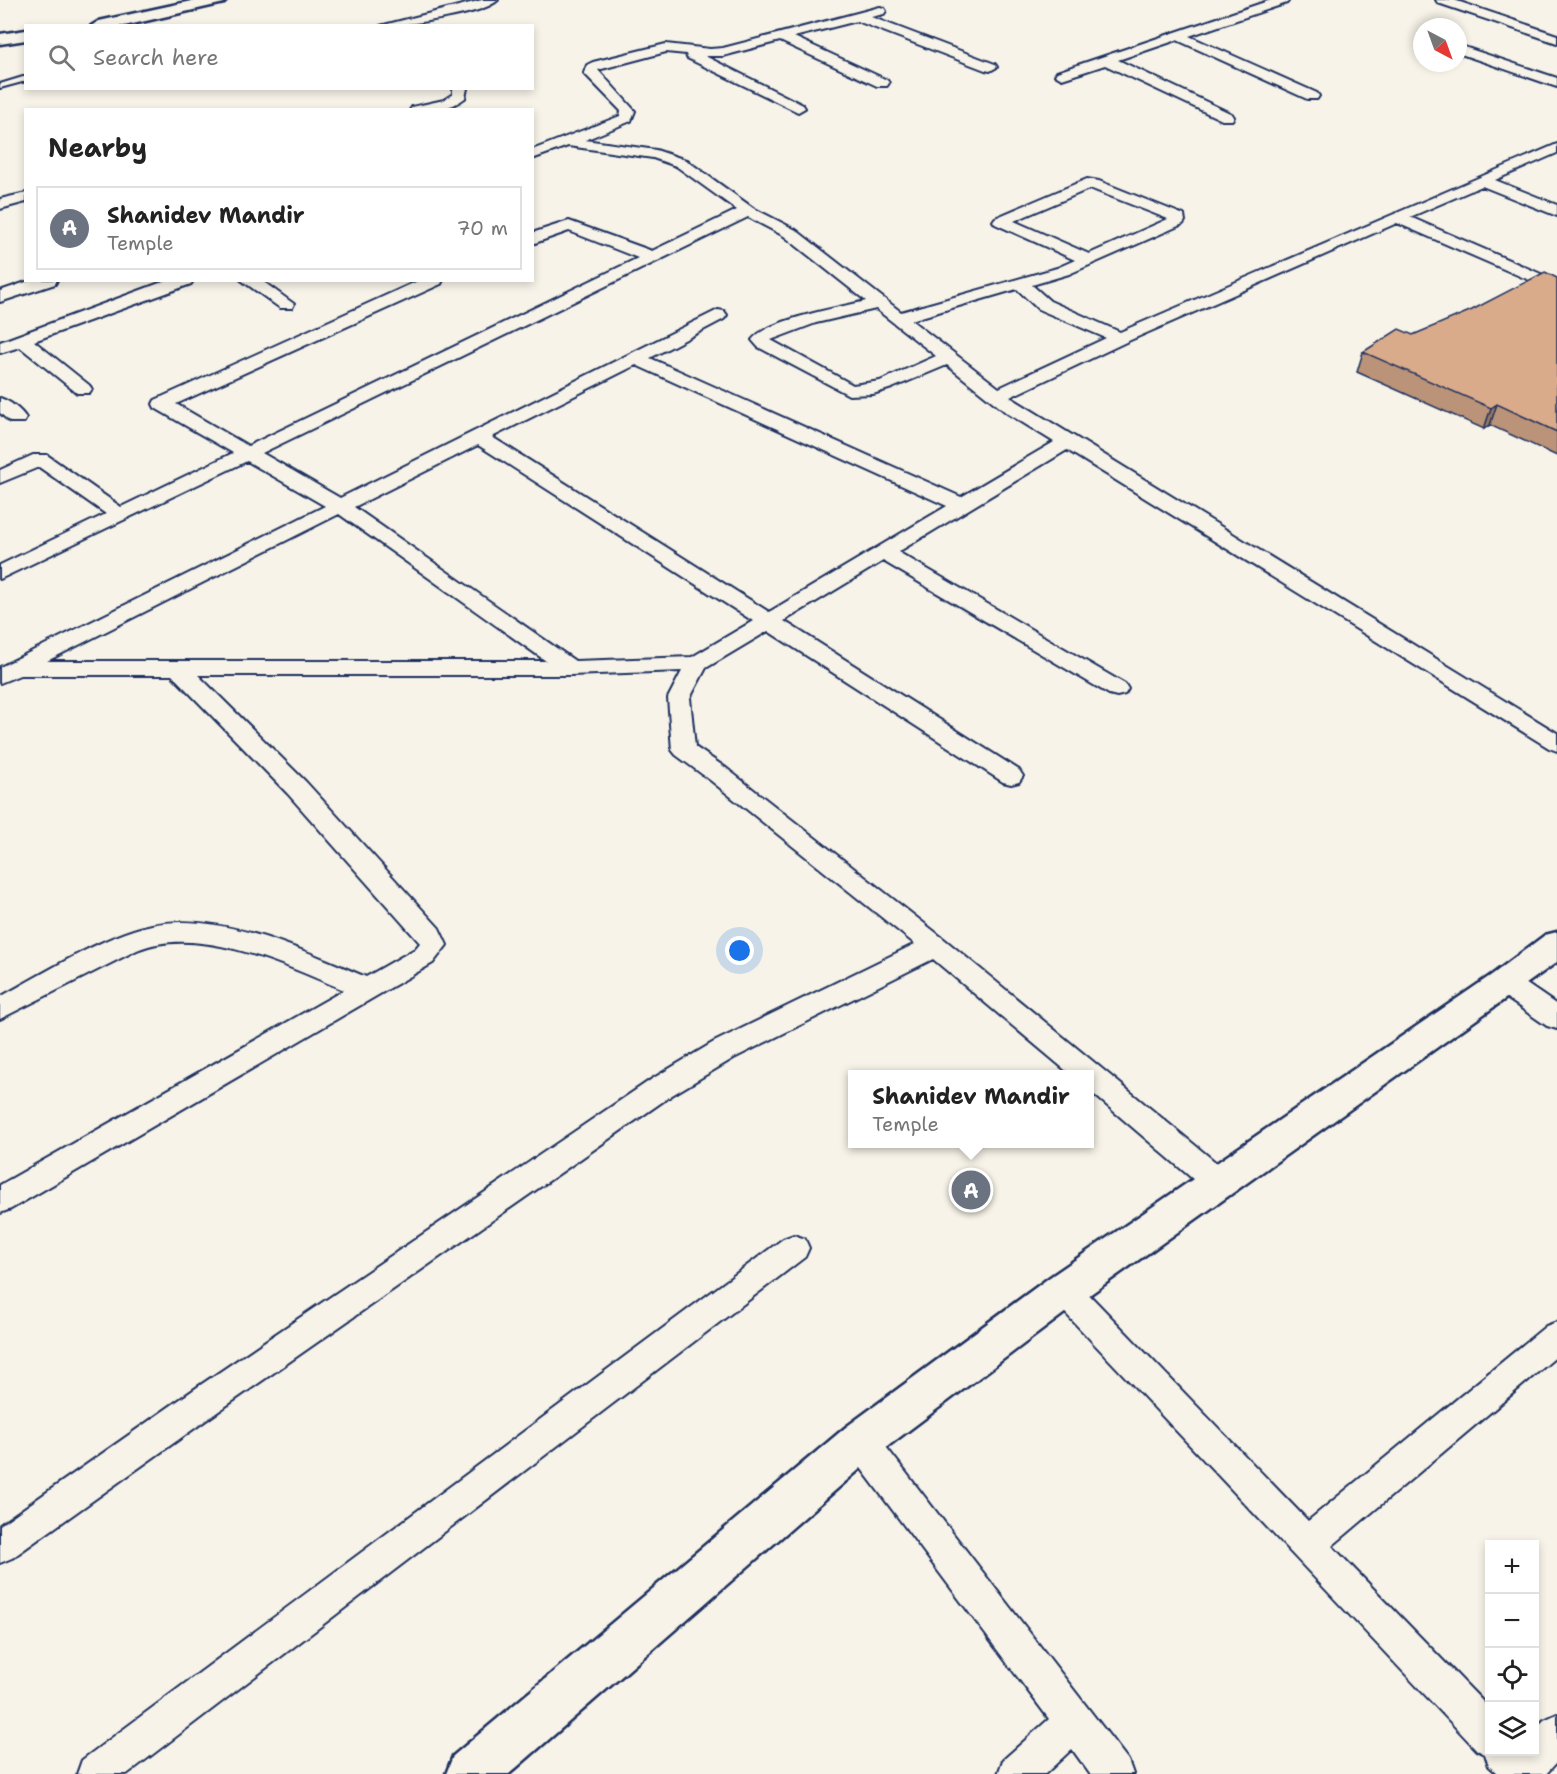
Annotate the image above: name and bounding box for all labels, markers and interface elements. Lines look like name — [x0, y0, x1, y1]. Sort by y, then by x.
north arrow — [1413, 18, 1467, 72]
search box — [24, 24, 534, 90]
icon: search — [45, 41, 78, 74]
text: Search here — [93, 43, 219, 72]
text: Nearby — [48, 130, 147, 165]
text: Shanidev Mandir — [107, 201, 305, 230]
text: A — [62, 215, 77, 241]
text: 70 m — [456, 215, 508, 241]
text: Temple — [107, 230, 174, 256]
your location — [725, 936, 754, 965]
popup — [848, 1070, 1094, 1148]
text: Shanidev Mandir — [872, 1082, 1070, 1111]
text: Temple — [872, 1111, 939, 1137]
pin: A — [952, 1168, 990, 1212]
map controls — [1485, 1540, 1539, 1756]
button: + — [1485, 1540, 1539, 1594]
button: − — [1485, 1594, 1539, 1648]
button: locate — [1485, 1648, 1539, 1702]
button: layers — [1485, 1702, 1539, 1756]

